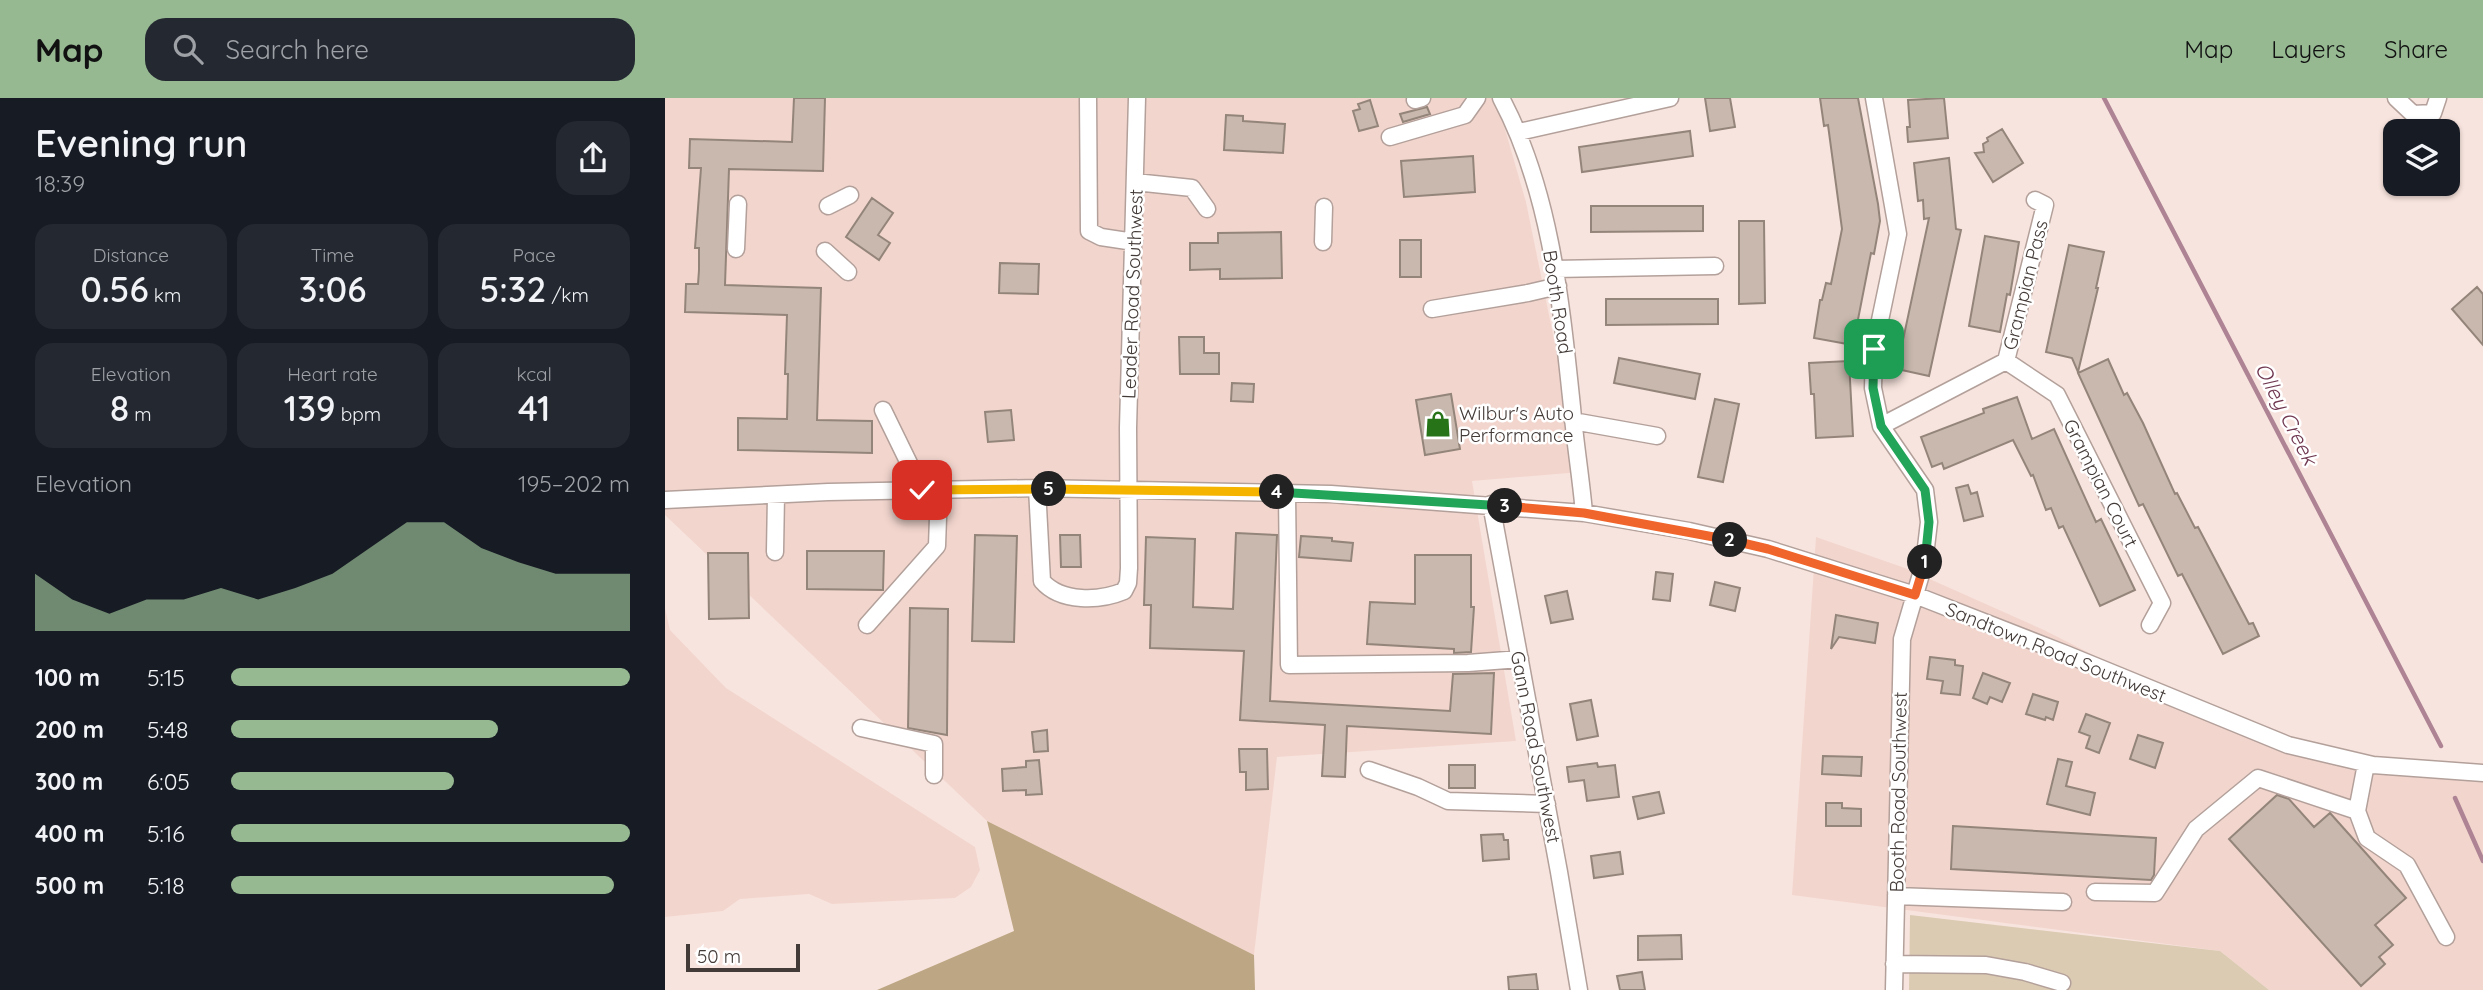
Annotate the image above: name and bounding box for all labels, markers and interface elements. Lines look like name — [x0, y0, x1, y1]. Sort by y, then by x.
search box — [145, 18, 635, 81]
text: Map — [35, 29, 103, 70]
icon: search — [169, 30, 207, 68]
text: Search here — [225, 33, 369, 66]
text: Map — [2184, 34, 2233, 64]
text: Layers — [2271, 34, 2346, 64]
text: Share — [2384, 34, 2448, 64]
text: Evening run — [35, 119, 248, 167]
map controls — [2383, 119, 2460, 196]
button: layers — [2383, 119, 2460, 196]
button: share — [556, 121, 630, 195]
text: 18:39 — [35, 169, 85, 198]
street label: Leader Road Southwest — [1116, 189, 1148, 399]
street label: Grampian Pass — [1997, 218, 2053, 352]
text: Distance — [93, 243, 169, 267]
text: Time — [311, 243, 354, 267]
text: Pace — [513, 243, 556, 267]
street label: Booth Road — [1538, 248, 1578, 356]
text: 0.56 — [80, 267, 149, 311]
text: 3:06 — [299, 267, 366, 311]
text: 5:32 — [479, 267, 546, 311]
text: km — [149, 283, 181, 307]
text: /km — [546, 283, 589, 307]
pin — [1844, 319, 1904, 379]
icon: arrive — [1855, 330, 1893, 368]
water label: Olley Creek — [2250, 358, 2325, 471]
text: Elevation — [91, 362, 171, 386]
text: Heart rate — [287, 362, 378, 386]
text: kcal — [516, 362, 552, 386]
text: 8 — [110, 386, 129, 430]
text: 139 — [284, 386, 336, 430]
text: 41 — [518, 386, 550, 430]
place label: Wilbur's Auto Performance — [1459, 401, 1574, 447]
text: m — [129, 402, 152, 426]
text: bpm — [336, 402, 381, 426]
shop icon: Wilbur's Auto Performance — [1423, 409, 1453, 439]
street label: Grampian Court — [2058, 415, 2144, 551]
pin — [892, 460, 952, 520]
text: Elevation — [35, 469, 132, 498]
text: 195–202 m — [518, 469, 630, 498]
icon: check — [903, 471, 941, 509]
pin: 5 — [1031, 472, 1067, 506]
pin: 4 — [1259, 474, 1295, 510]
text: 5 — [1043, 476, 1054, 500]
text: 4 — [1271, 479, 1282, 503]
pin: 3 — [1487, 488, 1523, 524]
text: 3 — [1499, 493, 1510, 517]
pin: 2 — [1713, 522, 1747, 558]
text: 2 — [1724, 527, 1735, 551]
pin: 1 — [1907, 545, 1943, 580]
text: 1 — [1921, 549, 1928, 573]
street label: Sandtown Road Southwest — [1942, 597, 2170, 707]
street label: Gann Road Southwest — [1506, 649, 1566, 845]
text: 100 m — [35, 663, 100, 692]
text: 5:15 — [147, 663, 185, 692]
street label: Booth Road Southwest — [1884, 691, 1912, 893]
text: 200 m — [35, 715, 104, 744]
text: 5:48 — [147, 715, 188, 744]
text: 300 m — [35, 767, 103, 796]
text: 6:05 — [147, 767, 190, 796]
text: 400 m — [35, 819, 104, 848]
text: 5:16 — [147, 819, 185, 848]
text: 500 m — [35, 871, 104, 900]
text: 5:18 — [147, 871, 185, 900]
scale bar — [686, 941, 800, 973]
text: 50 m — [697, 944, 741, 968]

